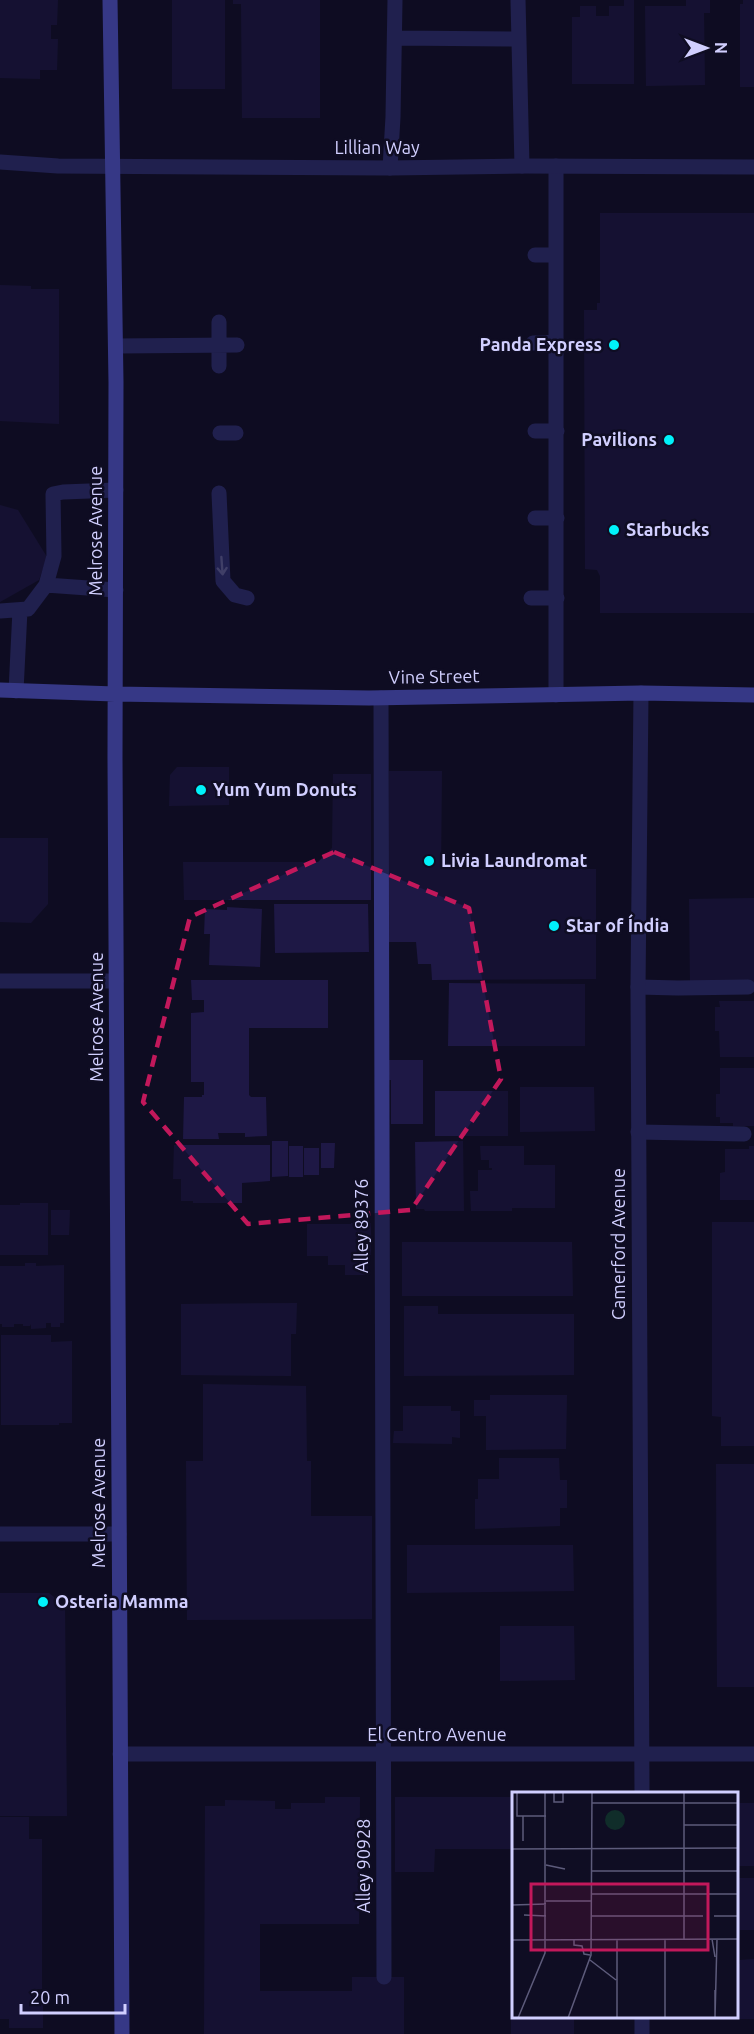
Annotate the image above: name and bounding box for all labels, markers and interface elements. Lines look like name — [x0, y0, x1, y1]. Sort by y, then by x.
north arrow — [676, 18, 736, 78]
text: N — [712, 42, 730, 54]
street label: Lillian Way — [334, 137, 420, 157]
place label: Panda Express — [480, 334, 602, 354]
marker: Panda Express — [607, 338, 621, 352]
place label: Pavilions — [581, 429, 657, 449]
marker: Pavilions — [662, 433, 676, 447]
street label: Melrose Avenue — [85, 466, 105, 596]
place label: Starbucks — [626, 519, 710, 539]
marker: Starbucks — [607, 523, 621, 537]
one-way arrow — [216, 555, 227, 575]
street label: Vine Street — [388, 665, 480, 687]
place label: Yum Yum Donuts — [213, 779, 357, 799]
marker: Yum Yum Donuts — [194, 783, 208, 797]
place label: Livia Laundromat — [441, 850, 587, 870]
marker: Livia Laundromat — [422, 854, 436, 868]
place label: Star of Índia — [566, 914, 669, 935]
marker: Star of Índia — [547, 919, 561, 933]
street label: Melrose Avenue — [86, 952, 106, 1082]
street label: Camerford Avenue — [608, 1168, 628, 1320]
street label: Alley 89376 — [351, 1179, 371, 1273]
street label: Melrose Avenue — [88, 1438, 108, 1568]
place label: Osteria Mamma — [55, 1591, 189, 1611]
marker: Osteria Mamma — [36, 1595, 50, 1609]
street label: El Centro Avenue — [367, 1724, 507, 1744]
inset map — [512, 1792, 739, 2019]
street label: Alley 90928 — [353, 1819, 373, 1913]
scale bar — [21, 1977, 124, 2015]
text: 20 m — [30, 1987, 70, 2007]

